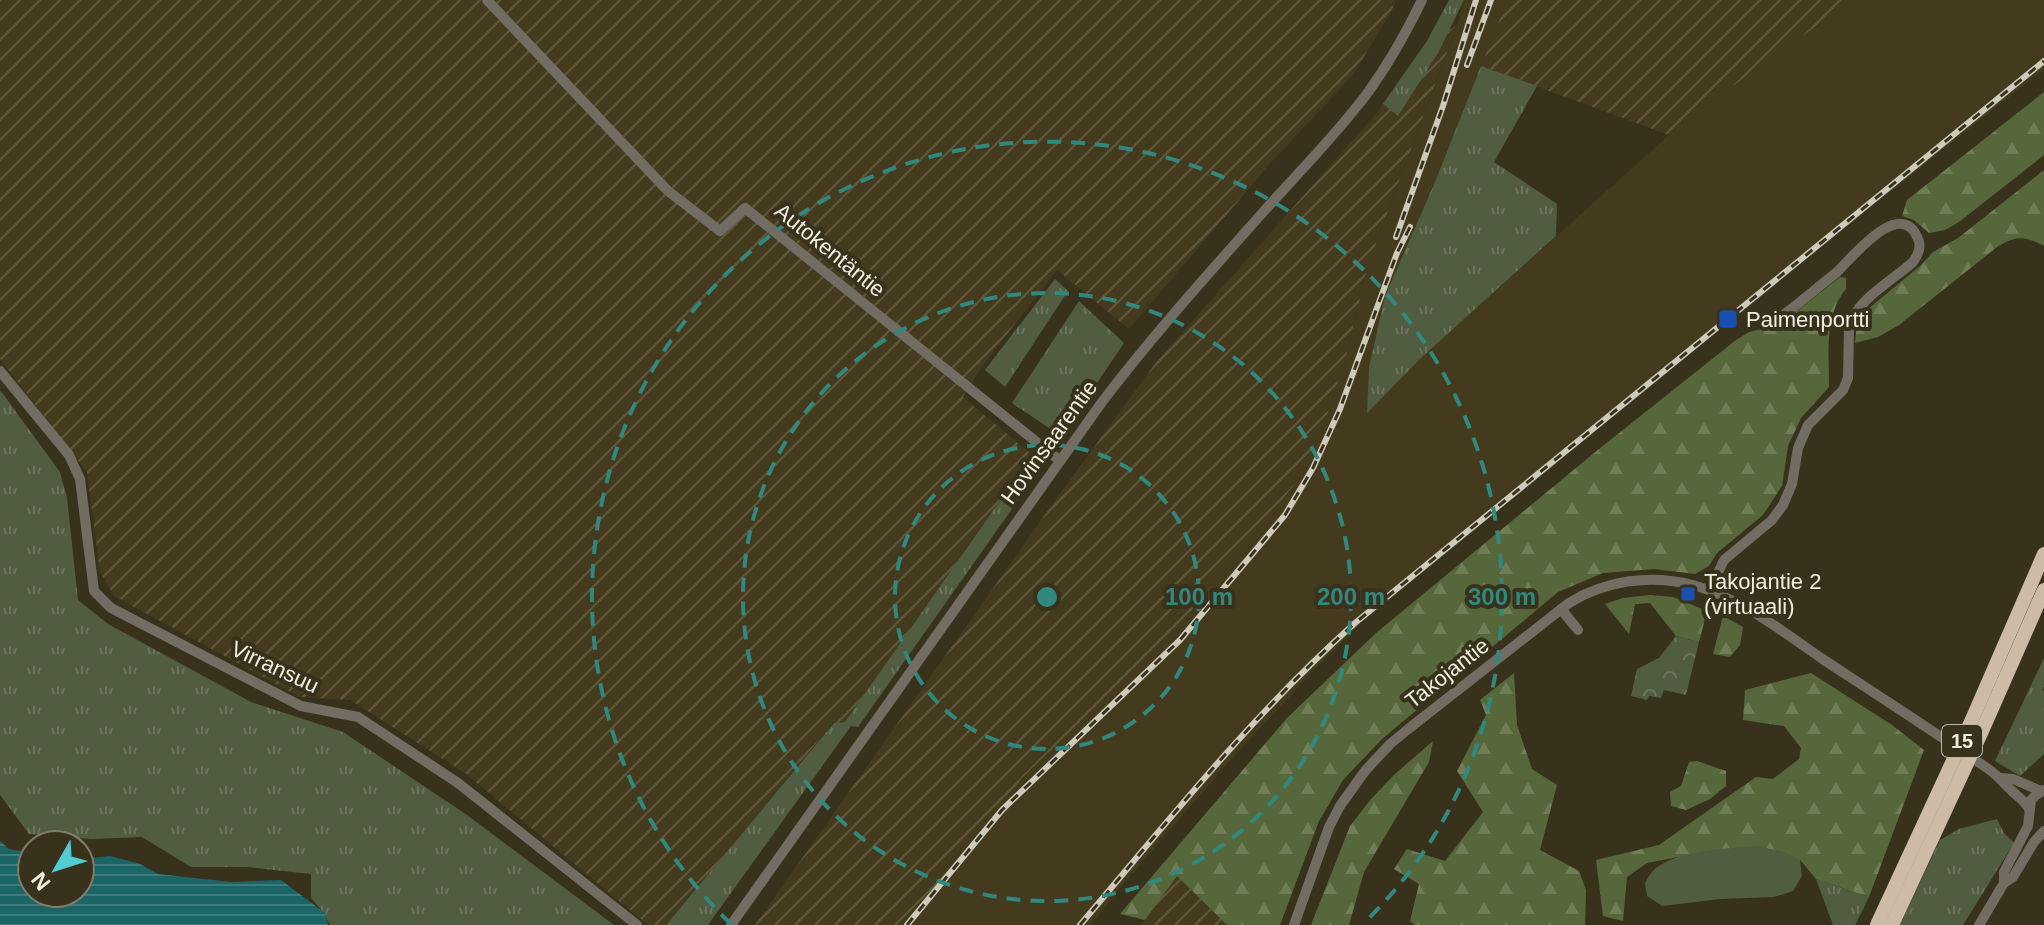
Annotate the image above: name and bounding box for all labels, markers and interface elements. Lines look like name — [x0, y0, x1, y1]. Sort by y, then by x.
street label: Autokentäntie — [770, 198, 890, 302]
place label: Paimenportti — [1746, 307, 1870, 332]
marker: Paimenportti — [1717, 308, 1739, 330]
street label: Hovinsaarentie — [996, 375, 1102, 509]
place label: Takojantie 2 (virtuaali) — [1704, 569, 1821, 619]
centre of rings — [1033, 583, 1061, 611]
text: 100 m — [1165, 583, 1233, 610]
text: 200 m — [1317, 583, 1385, 610]
text: 300 m — [1468, 583, 1536, 610]
marker: Takojantie 2 (virtuaali) — [1679, 585, 1697, 603]
street label: Takojantie — [1400, 633, 1494, 713]
street label: Virransuu — [227, 636, 323, 698]
road number: 15 — [1942, 725, 1982, 757]
north arrow — [16, 829, 96, 909]
text: N — [26, 867, 56, 895]

